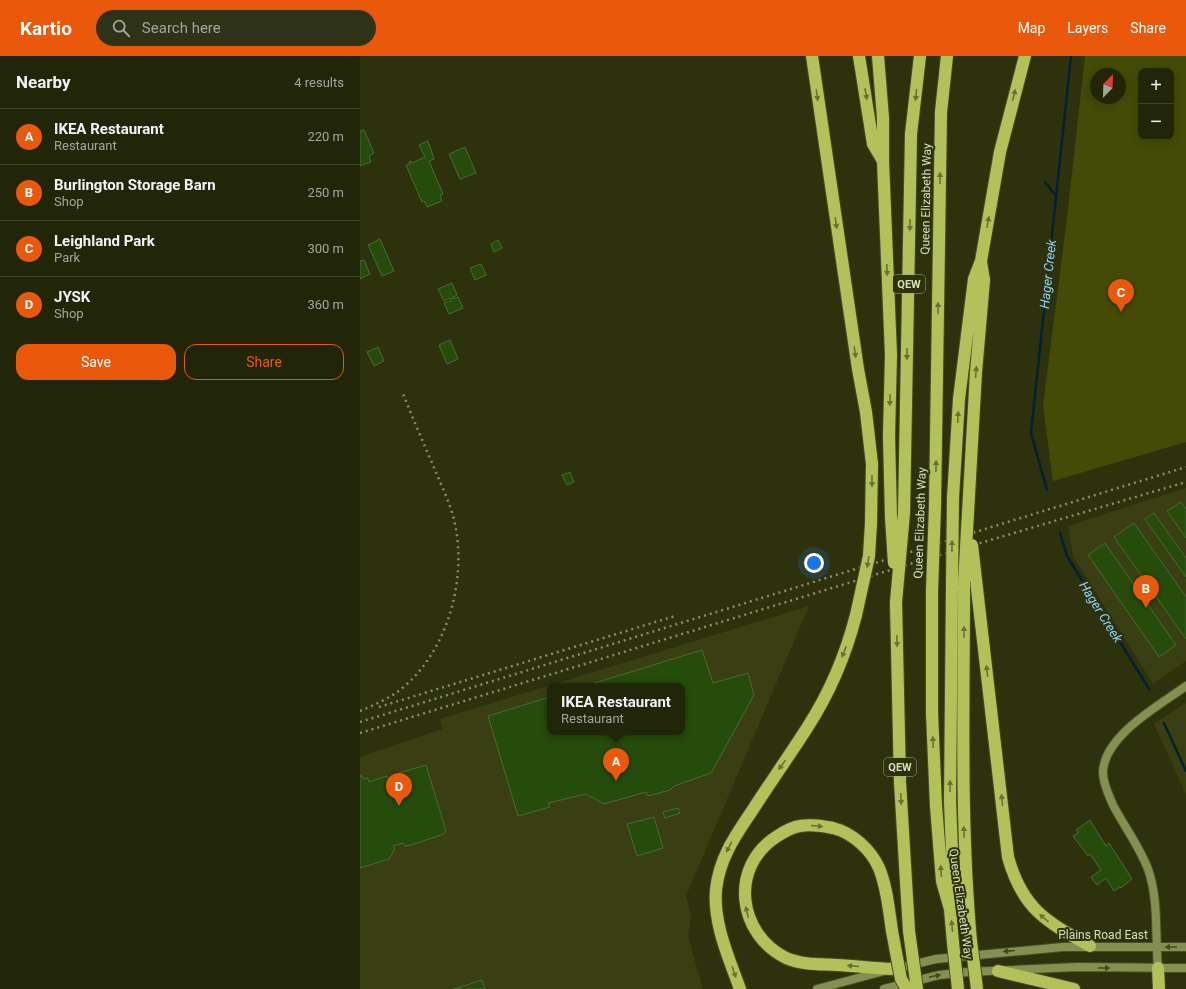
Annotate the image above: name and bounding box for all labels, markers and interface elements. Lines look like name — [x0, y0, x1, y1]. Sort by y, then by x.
search box — [96, 10, 376, 46]
text: Kartio — [20, 17, 72, 40]
icon: search — [110, 17, 132, 39]
text: Search here — [142, 19, 221, 37]
text: Map — [1018, 20, 1045, 36]
text: Layers — [1067, 20, 1108, 36]
text: Share — [1130, 20, 1166, 36]
north arrow — [1090, 68, 1126, 104]
map controls — [1138, 68, 1174, 140]
button: + — [1138, 68, 1174, 104]
text: Nearby — [16, 72, 71, 92]
text: 4 results — [294, 75, 344, 90]
one-way arrow — [863, 88, 869, 101]
one-way arrow — [814, 89, 820, 101]
one-way arrow — [912, 89, 919, 101]
one-way arrow — [1012, 89, 1018, 101]
button: − — [1138, 104, 1174, 140]
text: IKEA Restaurant — [54, 120, 164, 138]
text: A — [25, 129, 33, 144]
text: 220 m — [307, 129, 344, 144]
text: Restaurant — [54, 138, 117, 153]
street label: Queen Elizabeth Way — [918, 143, 934, 255]
one-way arrow — [937, 171, 943, 184]
text: Burlington Storage Barn — [54, 176, 216, 194]
text: B — [25, 185, 33, 200]
text: 250 m — [307, 185, 344, 200]
text: Shop — [54, 194, 84, 209]
one-way arrow — [985, 216, 991, 228]
one-way arrow — [833, 217, 839, 229]
one-way arrow — [907, 219, 913, 232]
text: Leighland Park — [54, 232, 155, 250]
water label: Hager Creek — [1037, 238, 1059, 309]
text: C — [25, 241, 33, 256]
text: 300 m — [307, 241, 344, 256]
text: Park — [54, 250, 80, 265]
one-way arrow — [884, 264, 891, 276]
road number: QEW — [893, 275, 925, 293]
pin: C — [1108, 279, 1134, 312]
text: JYSK — [54, 288, 90, 306]
text: D — [25, 297, 33, 312]
text: 360 m — [307, 297, 344, 312]
one-way arrow — [935, 301, 941, 314]
text: Shop — [54, 306, 84, 321]
button: Save — [16, 344, 176, 380]
button: Share — [184, 344, 344, 380]
one-way arrow — [852, 346, 858, 358]
one-way arrow — [904, 348, 910, 361]
one-way arrow — [973, 366, 980, 378]
one-way arrow — [887, 394, 893, 407]
one-way arrow — [955, 411, 962, 423]
one-way arrow — [932, 460, 939, 472]
street label: Queen Elizabeth Way — [911, 467, 929, 579]
one-way arrow — [869, 475, 875, 488]
one-way arrow — [949, 539, 955, 552]
your location — [804, 553, 824, 573]
one-way arrow — [864, 556, 870, 568]
pin: B — [1133, 575, 1159, 608]
water label: Hager Creek — [1076, 579, 1126, 646]
one-way arrow — [961, 625, 967, 638]
one-way arrow — [894, 635, 900, 648]
one-way arrow — [841, 646, 847, 658]
one-way arrow — [983, 665, 990, 677]
popup — [547, 683, 685, 735]
text: IKEA Restaurant — [561, 693, 671, 711]
text: Restaurant — [561, 711, 624, 726]
one-way arrow — [930, 736, 937, 748]
pin: A — [603, 748, 629, 781]
road number: QEW — [884, 758, 916, 776]
one-way arrow — [778, 760, 786, 771]
pin: D — [386, 773, 412, 806]
one-way arrow — [947, 779, 953, 792]
one-way arrow — [898, 793, 905, 805]
one-way arrow — [999, 794, 1005, 806]
one-way arrow — [811, 822, 823, 829]
one-way arrow — [961, 825, 967, 838]
one-way arrow — [726, 841, 732, 853]
street label: Queen Elizabeth Way — [946, 848, 976, 961]
one-way arrow — [937, 865, 944, 877]
one-way arrow — [744, 905, 750, 918]
one-way arrow — [1039, 914, 1050, 923]
one-way arrow — [948, 920, 955, 932]
street label: Plains Road East — [1058, 928, 1148, 942]
one-way arrow — [1164, 944, 1177, 950]
one-way arrow — [1003, 947, 1015, 954]
one-way arrow — [847, 963, 859, 969]
one-way arrow — [1098, 965, 1111, 971]
one-way arrow — [731, 966, 737, 978]
one-way arrow — [929, 973, 941, 979]

